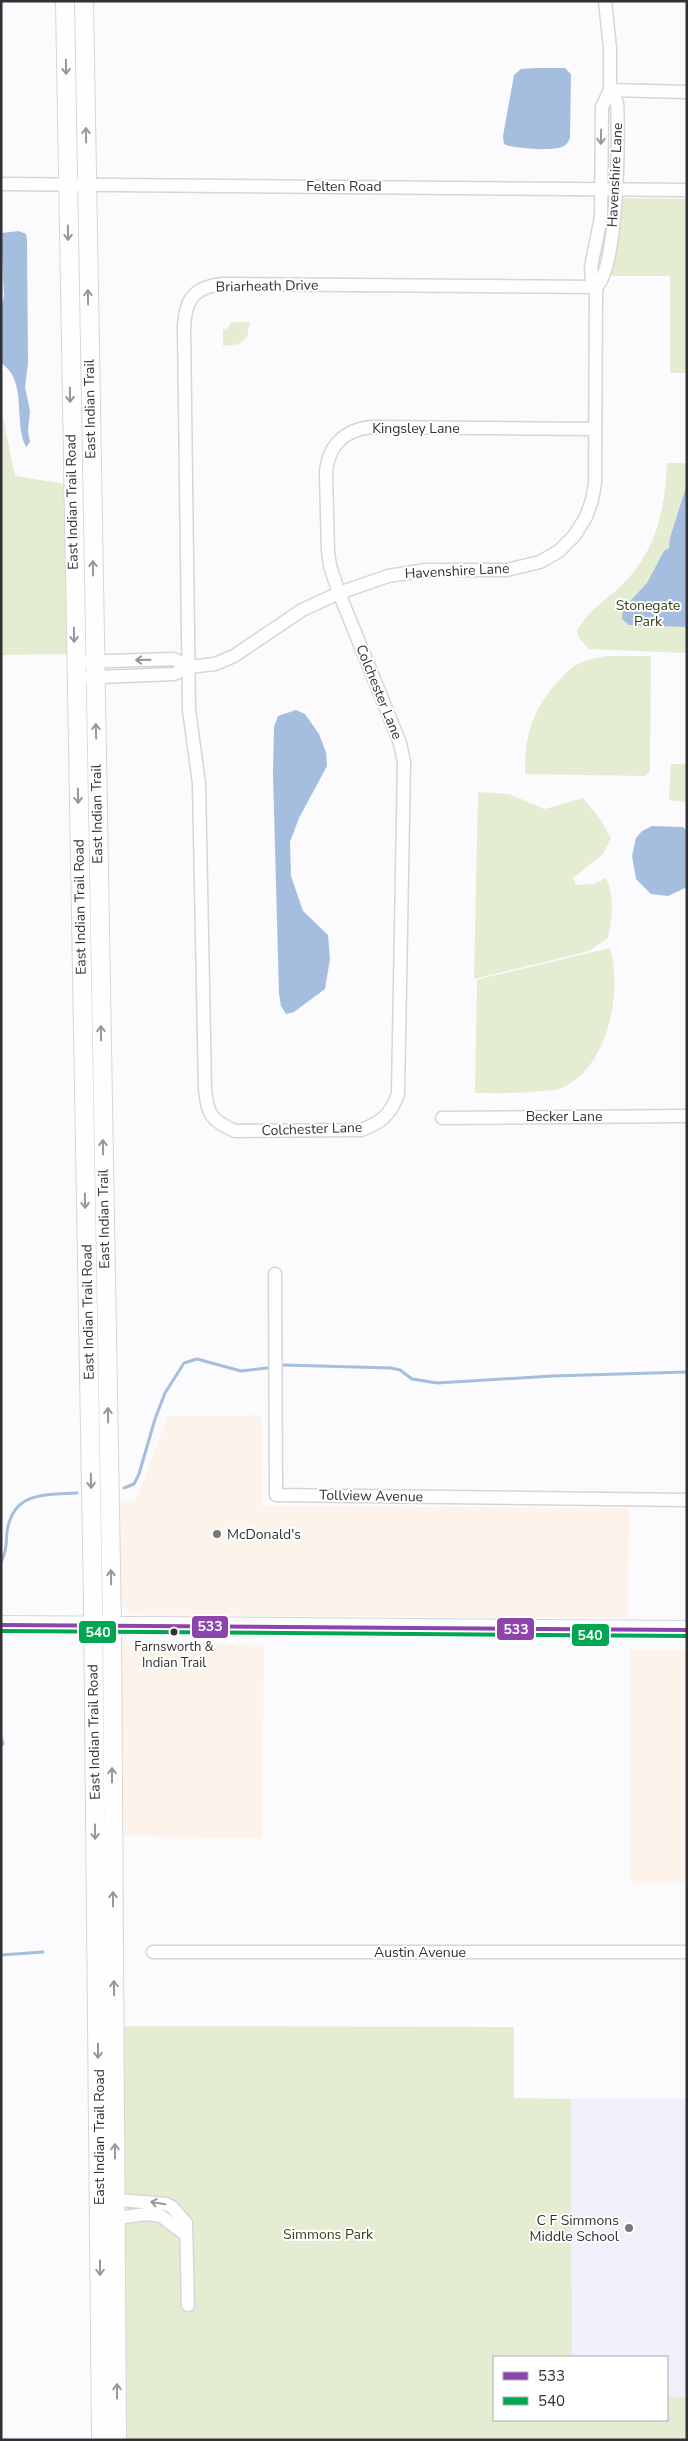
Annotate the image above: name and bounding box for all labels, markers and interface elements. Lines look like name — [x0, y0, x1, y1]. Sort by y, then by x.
one-way arrow — [61, 59, 70, 75]
street label: Havenshire Lane — [603, 122, 627, 228]
one-way arrow — [81, 128, 90, 144]
one-way arrow — [597, 129, 606, 145]
street label: Felten Road — [306, 177, 382, 196]
one-way arrow — [63, 224, 73, 241]
street label: Briarheath Drive — [216, 276, 318, 296]
one-way arrow — [83, 289, 93, 306]
street label: East Indian Trail — [80, 358, 100, 459]
one-way arrow — [65, 387, 75, 403]
street label: Kingsley Lane — [372, 419, 460, 438]
street label: East Indian Trail Road — [61, 434, 83, 570]
street label: Havenshire Lane — [404, 559, 510, 583]
one-way arrow — [88, 561, 98, 577]
park label: Stonegate Park — [616, 596, 680, 631]
one-way arrow — [70, 627, 79, 643]
street label: Colchester Lane — [351, 642, 407, 742]
one-way arrow — [135, 655, 151, 665]
one-way arrow — [91, 723, 101, 740]
street label: East Indian Trail — [87, 763, 107, 864]
one-way arrow — [73, 788, 82, 804]
street label: East Indian Trail Road — [69, 839, 91, 975]
one-way arrow — [96, 1025, 106, 1042]
street label: Becker Lane — [526, 1107, 602, 1126]
street label: Colchester Lane — [261, 1118, 363, 1140]
one-way arrow — [98, 1139, 108, 1156]
street label: East Indian Trail — [94, 1168, 114, 1269]
one-way arrow — [80, 1192, 90, 1209]
street label: East Indian Trail Road — [77, 1244, 99, 1380]
one-way arrow — [103, 1407, 113, 1423]
one-way arrow — [86, 1472, 96, 1489]
street label: Tollview Avenue — [319, 1486, 423, 1506]
place label: McDonald's — [227, 1525, 301, 1544]
marker: McDonald's — [211, 1528, 223, 1540]
one-way arrow — [106, 1569, 116, 1586]
line badge: 533 — [191, 1615, 229, 1639]
text: 533 — [197, 1617, 223, 1636]
line badge: 533 — [496, 1617, 535, 1641]
line badge: 540 — [78, 1620, 117, 1644]
text: 533 — [503, 1620, 529, 1639]
text: 540 — [85, 1623, 111, 1642]
line badge: 540 — [571, 1623, 610, 1647]
text: 540 — [577, 1626, 603, 1645]
marker: Farnsworth & Indian Trail — [169, 1627, 179, 1637]
place label: Farnsworth & Indian Trail — [134, 1638, 214, 1672]
street label: East Indian Trail Road — [83, 1664, 105, 1800]
one-way arrow — [107, 1767, 117, 1783]
one-way arrow — [91, 1824, 100, 1840]
one-way arrow — [108, 1891, 118, 1907]
street label: Austin Avenue — [374, 1943, 466, 1962]
one-way arrow — [109, 1980, 119, 1996]
one-way arrow — [93, 2042, 103, 2058]
street label: East Indian Trail Road — [90, 2069, 109, 2205]
one-way arrow — [111, 2143, 120, 2159]
one-way arrow — [150, 2197, 166, 2207]
place label: C F Simmons Middle School — [530, 2211, 620, 2246]
marker: C F Simmons Middle School — [623, 2222, 635, 2234]
park label: Simmons Park — [283, 2225, 374, 2244]
one-way arrow — [95, 2260, 105, 2276]
legend — [493, 2356, 668, 2421]
text: 533 — [538, 2366, 565, 2386]
one-way arrow — [112, 2383, 122, 2400]
text: 540 — [538, 2391, 565, 2411]

